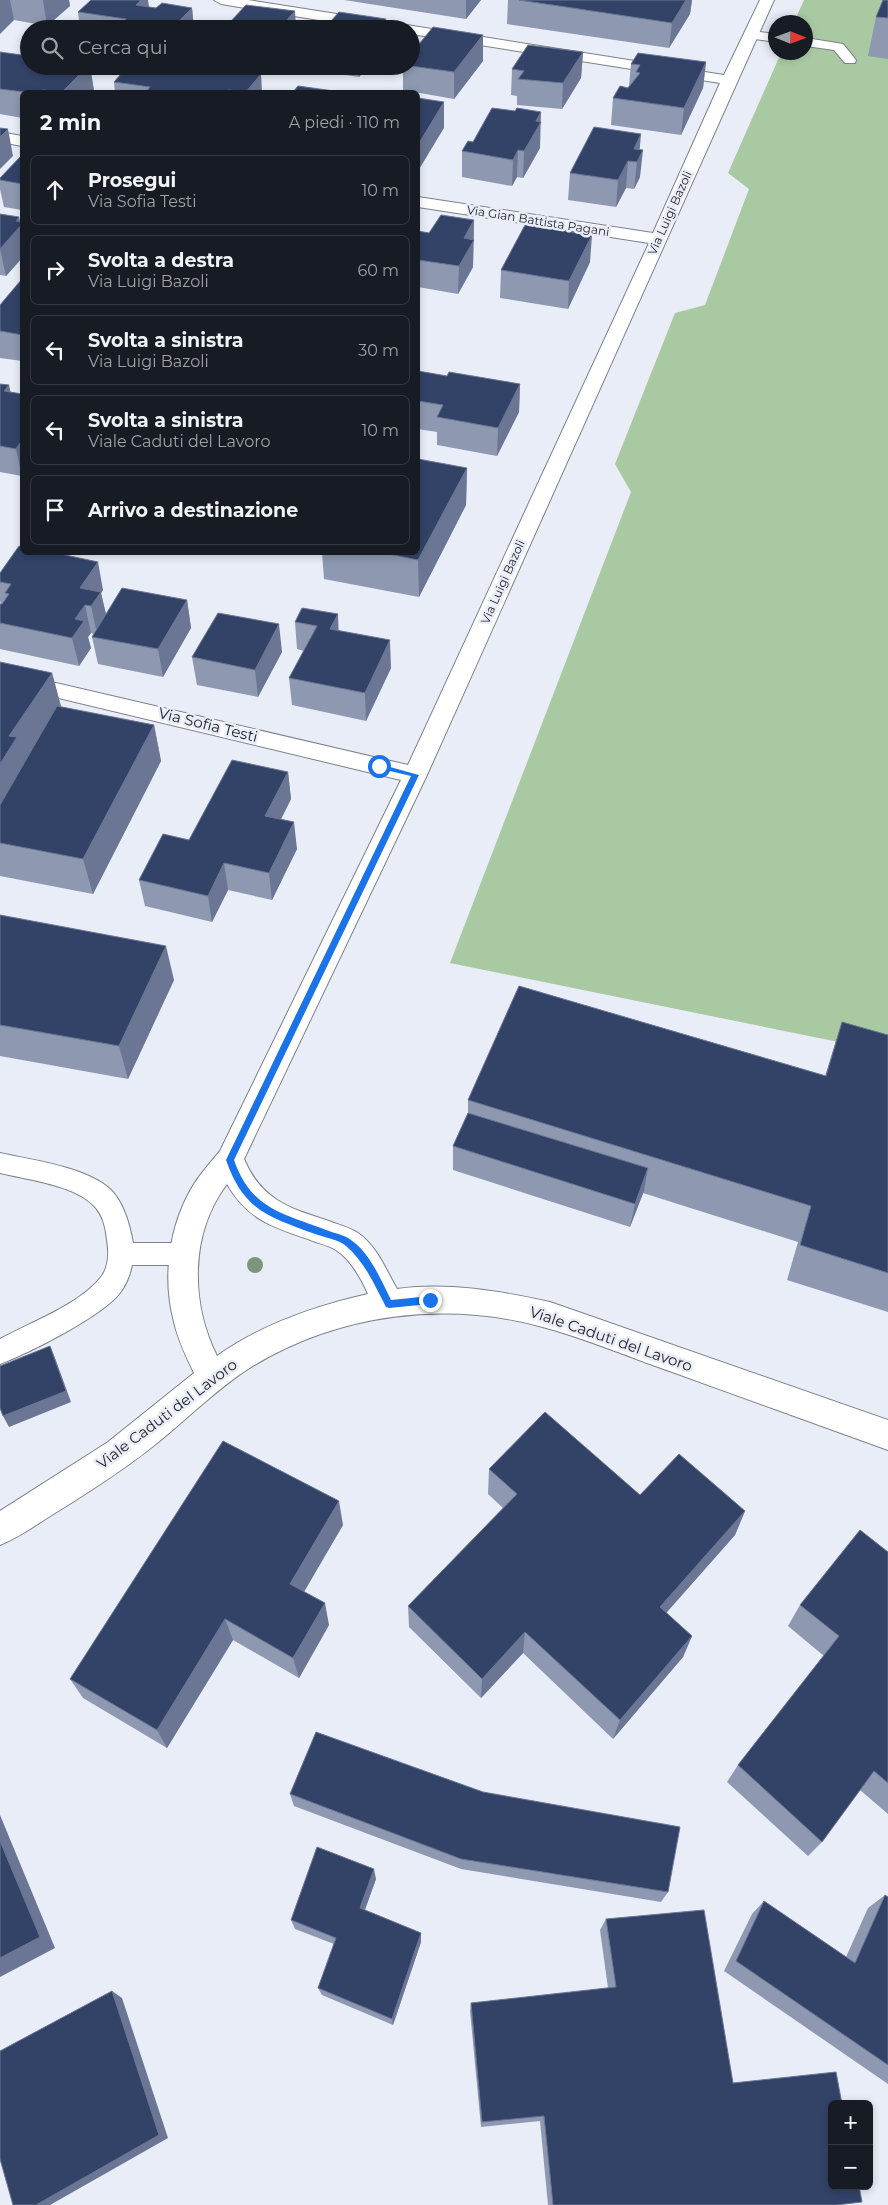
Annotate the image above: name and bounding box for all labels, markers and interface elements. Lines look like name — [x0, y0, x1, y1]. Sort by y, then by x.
north arrow — [768, 15, 813, 60]
search box — [20, 20, 420, 75]
icon: search — [38, 34, 66, 62]
text: Cerca qui — [78, 36, 168, 59]
text: 2 min — [40, 110, 101, 135]
text: A piedi · 110 m — [289, 113, 400, 132]
street label: Via Luigi Bazoli — [644, 168, 695, 257]
text: Prosegui — [88, 169, 176, 192]
icon: ahead — [41, 176, 69, 204]
text: 10 m — [361, 181, 399, 200]
text: Via Sofia Testi — [88, 192, 197, 211]
street label: Via Gian Battista Pagani — [466, 202, 610, 239]
text: Svolta a destra — [88, 249, 234, 272]
icon: right — [41, 256, 69, 284]
text: 60 m — [357, 261, 399, 280]
text: Via Luigi Bazoli — [88, 272, 209, 291]
text: Svolta a sinistra — [88, 329, 243, 352]
icon: left — [41, 336, 69, 364]
text: 30 m — [358, 341, 399, 360]
text: Via Luigi Bazoli — [88, 352, 209, 371]
text: Svolta a sinistra — [88, 409, 243, 432]
icon: left — [41, 416, 69, 444]
text: 10 m — [361, 421, 399, 440]
text: Viale Caduti del Lavoro — [88, 432, 270, 451]
icon: arrive — [41, 496, 69, 524]
text: Arrivo a destinazione — [88, 499, 298, 522]
street label: Via Luigi Bazoli — [477, 537, 528, 626]
street label: Via Sofia Testi — [156, 703, 260, 746]
route start — [368, 755, 391, 778]
route end — [419, 1289, 442, 1312]
street label: Viale Caduti del Lavoro — [527, 1302, 695, 1375]
street label: Viale Caduti del Lavoro — [93, 1355, 241, 1473]
map controls — [828, 2100, 873, 2190]
button: + — [828, 2100, 873, 2145]
button: − — [828, 2145, 873, 2190]

